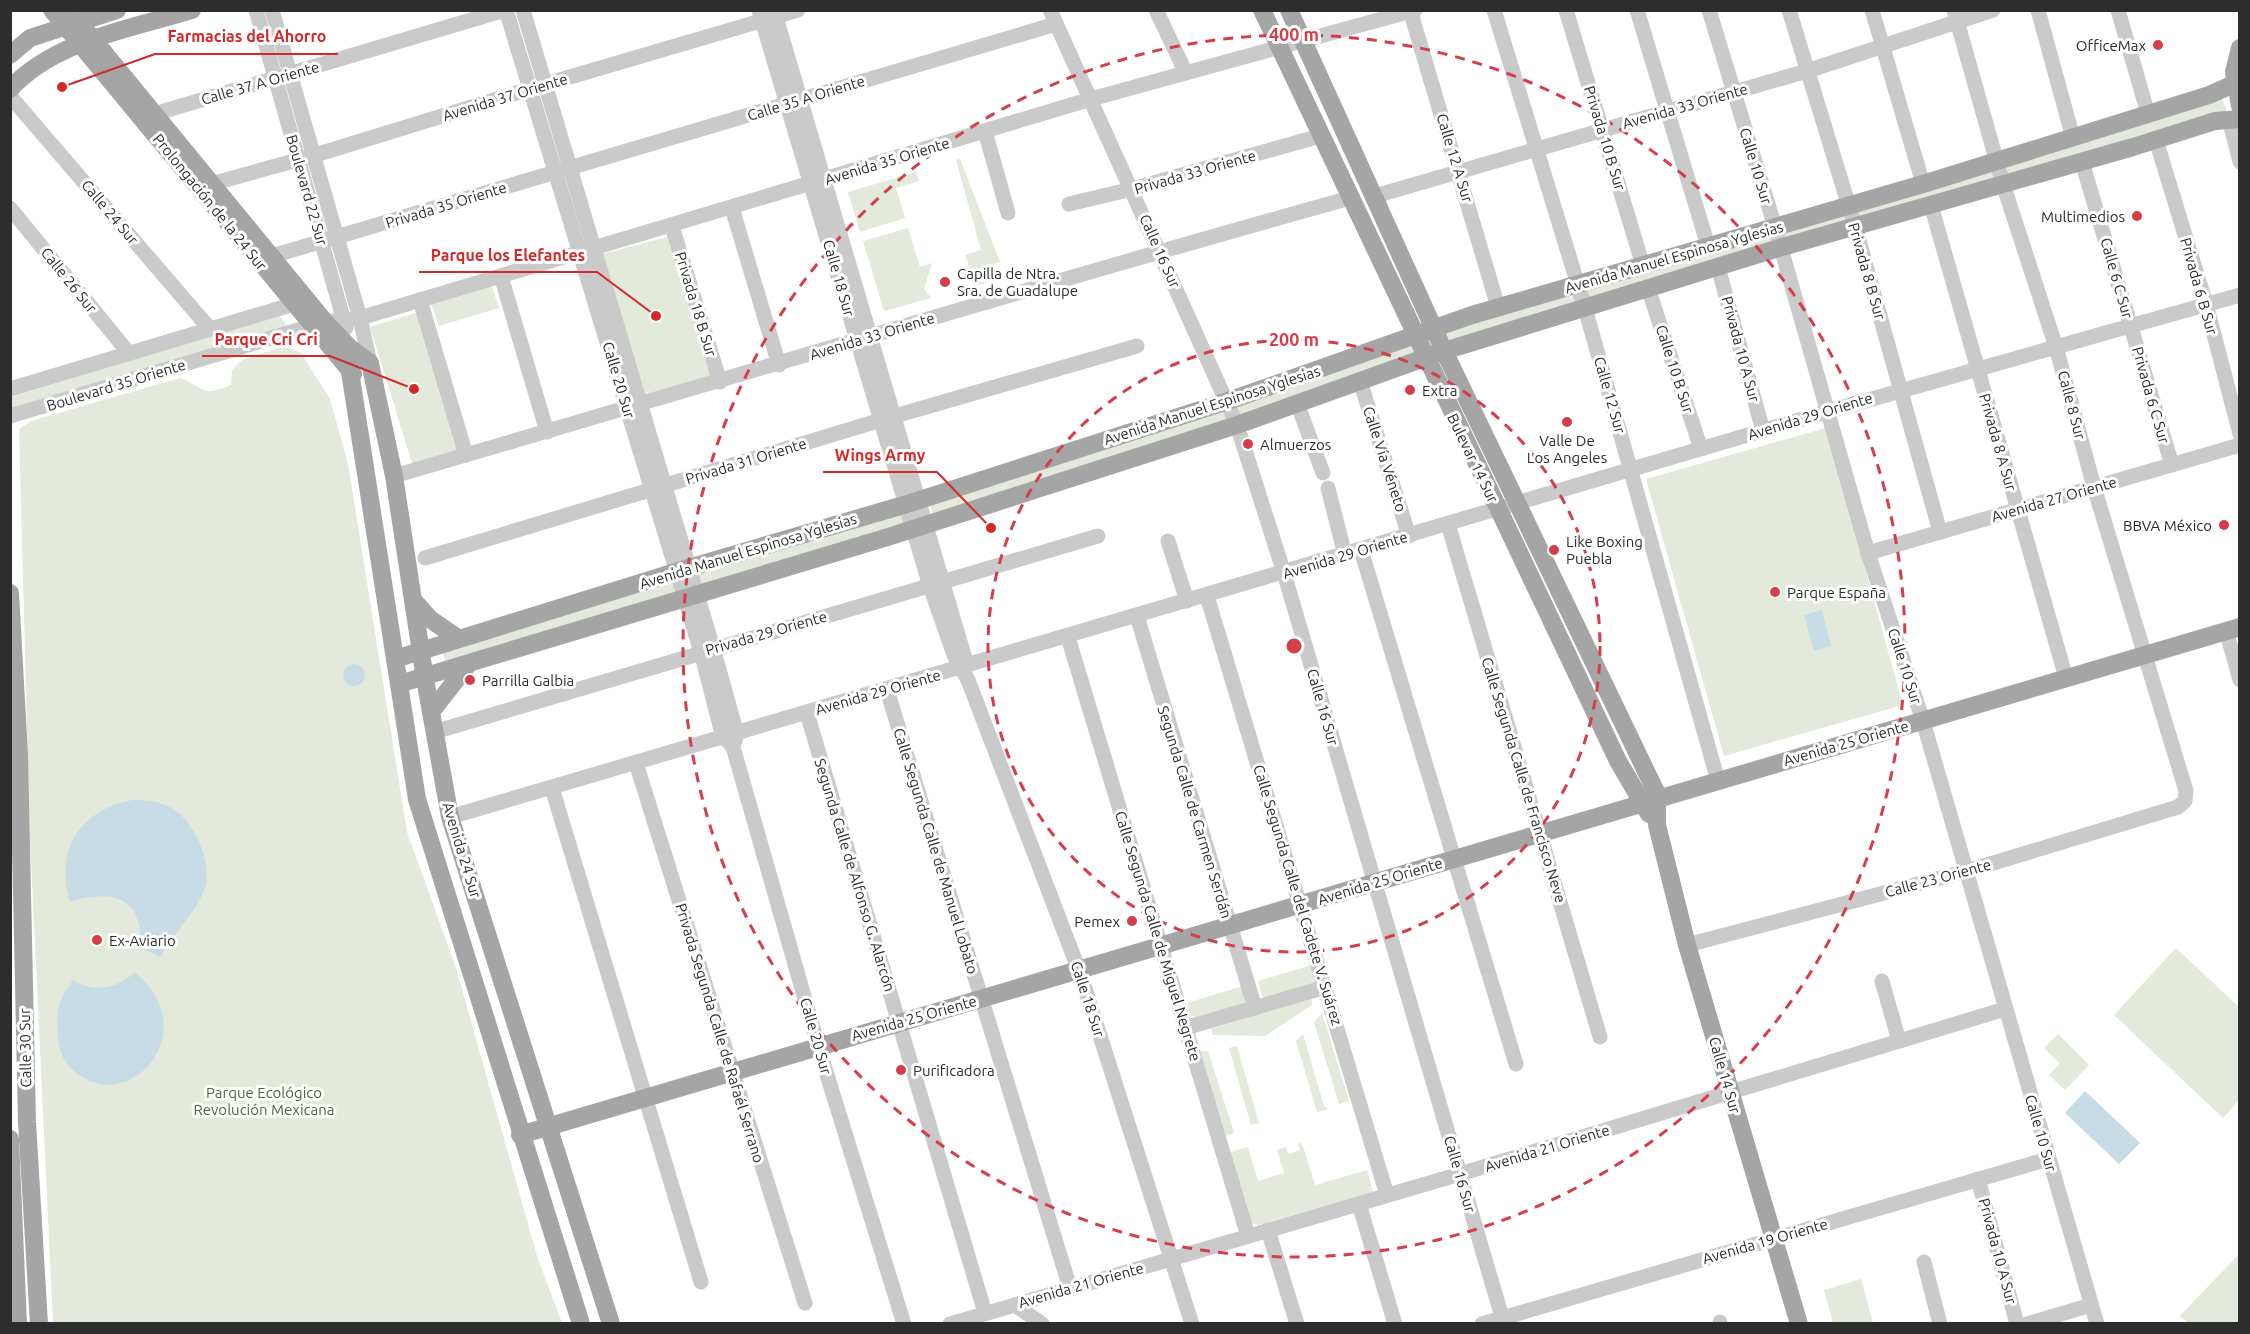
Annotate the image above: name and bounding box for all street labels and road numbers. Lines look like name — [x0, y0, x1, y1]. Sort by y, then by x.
street label: Calle 37 A Oriente — [199, 58, 321, 108]
street label: Avenida 37 Oriente — [441, 70, 569, 124]
street label: Calle 35 A Oriente — [745, 72, 867, 124]
street label: Avenida 33 Oriente — [1620, 80, 1750, 132]
street label: Privada 10 B Sur — [1581, 84, 1629, 193]
street label: Calle 12 A Sur — [1433, 111, 1477, 205]
street label: Calle 10 Sur — [1736, 126, 1776, 207]
street label: Prolongación de la 24 Sur — [150, 130, 270, 274]
street label: Boulevard 22 Sur — [283, 133, 331, 248]
street label: Avenida 35 Oriente — [823, 134, 951, 188]
street label: Privada 33 Oriente — [1132, 147, 1258, 197]
street label: Calle 24 Sur — [78, 176, 142, 248]
street label: Privada 35 Oriente — [383, 179, 509, 231]
street label: Calle 16 Sur — [1136, 211, 1184, 291]
street label: Avenida Manuel Espinosa Yglesias — [1563, 218, 1785, 296]
street label: Privada 8 B Sur — [1845, 221, 1889, 322]
street label: Calle 6 C Sur — [2097, 236, 2137, 321]
street label: Privada 6 B Sur — [2177, 236, 2221, 337]
street label: Calle 18 Sur — [820, 238, 858, 319]
street label: Calle 26 Sur — [38, 244, 101, 316]
street label: Privada 18 B Sur — [672, 250, 720, 359]
street label: Privada 10 A Sur — [1719, 294, 1763, 404]
street label: Avenida 33 Oriente — [808, 309, 936, 363]
street label: Calle 10 B Sur — [1653, 323, 1697, 416]
street label: Calle 20 Sur — [599, 340, 639, 421]
street label: Privada 6 C Sur — [2129, 345, 2173, 446]
street label: Calle 12 Sur — [1591, 355, 1629, 436]
street label: Boulevard 35 Oriente — [45, 356, 187, 414]
street label: Avenida Manuel Espinosa Yglesias — [1102, 362, 1322, 448]
street label: Calle 8 Sur — [2055, 369, 2089, 442]
street label: Avenida 29 Oriente — [1746, 389, 1874, 443]
street label: Privada 8 A Sur — [1976, 391, 2020, 493]
street label: Calle Vía Véneto — [1360, 404, 1410, 514]
street label: Bulevar 14 Sur — [1444, 411, 1502, 506]
street label: Privada 31 Oriente — [683, 435, 809, 487]
street label: Avenida 27 Oriente — [1989, 473, 2119, 525]
street label: Avenida Manuel Espinosa Yglesias — [637, 510, 859, 592]
street label: Avenida 29 Oriente — [1281, 528, 1409, 582]
street label: Privada 29 Oriente — [703, 608, 829, 658]
street label: Calle 10 Sur — [1885, 626, 1925, 706]
street label: Calle Segunda Calle de Francisco Neve — [1478, 655, 1570, 905]
street label: Avenida 29 Oriente — [813, 666, 943, 718]
street label: Calle 16 Sur — [1304, 667, 1342, 748]
street label: Segunda Calle de Carmen Serdán — [1154, 704, 1236, 920]
street label: Avenida 25 Oriente — [1781, 717, 1911, 769]
street label: Calle Segunda Calle de Manuel Lobato — [890, 726, 982, 976]
street label: Segunda Calle de Alfonso G. Alarcón — [811, 756, 899, 994]
street label: Calle Segunda Calle del Cadete V. Suárez — [1250, 763, 1346, 1027]
street label: Avenida 24 Sur — [439, 800, 485, 900]
street label: Calle Segunda Calle de Miguel Negrete — [1112, 809, 1204, 1063]
street label: Avenida 25 Oriente — [1316, 854, 1444, 908]
street label: Calle 23 Oriente — [1883, 856, 1993, 900]
street label: Privada Segunda Calle de Rafaél Serrano — [672, 901, 768, 1165]
street label: Calle 18 Sur — [1068, 959, 1108, 1039]
street label: Avenida 25 Oriente — [849, 992, 979, 1044]
street label: Calle 20 Sur — [797, 996, 835, 1077]
street label: Calle 30 Sur — [16, 1008, 34, 1088]
street label: Calle 14 Sur — [1706, 1035, 1744, 1116]
street label: Calle 10 Sur — [2022, 1093, 2060, 1174]
street label: Avenida 21 Oriente — [1483, 1121, 1611, 1175]
street label: Calle 16 Sur — [1441, 1134, 1479, 1215]
street label: Privada 10 A Sur — [1976, 1196, 2020, 1306]
street label: Avenida 19 Oriente — [1700, 1215, 1830, 1267]
street label: Avenida 21 Oriente — [1016, 1259, 1146, 1311]

